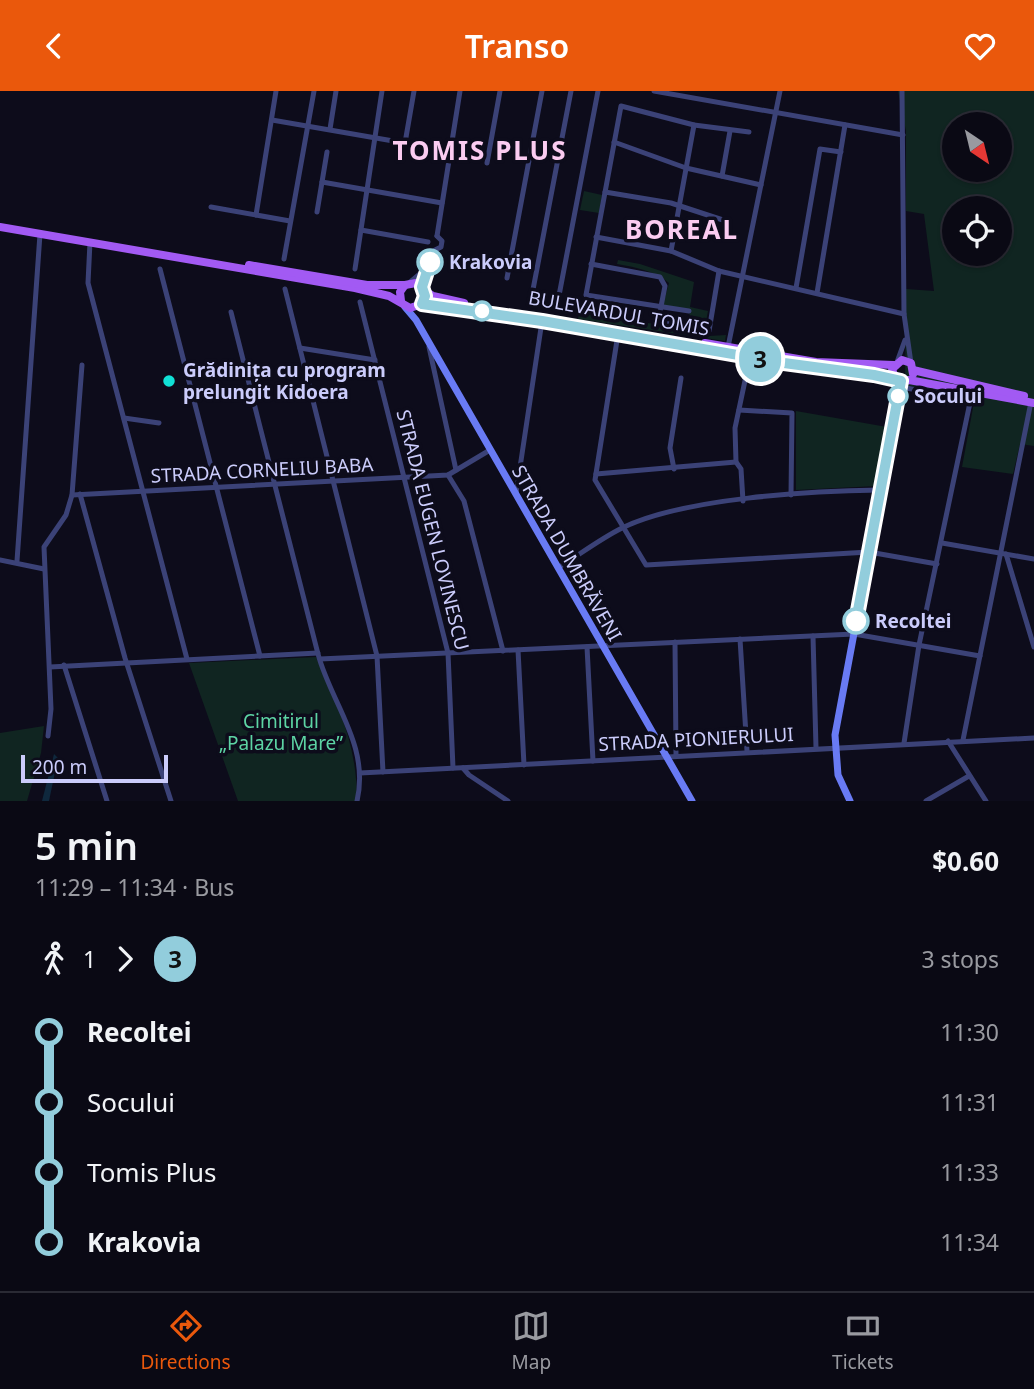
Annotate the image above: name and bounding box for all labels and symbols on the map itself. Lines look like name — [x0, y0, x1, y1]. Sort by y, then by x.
north arrow — [942, 112, 1012, 182]
district label: TOMIS PLUS — [392, 132, 568, 168]
district label: BOREAL — [625, 211, 739, 247]
marker: Krakovia — [417, 249, 443, 275]
place label: Krakovia — [449, 249, 532, 275]
street label: BULEVARDUL TOMIS — [527, 284, 711, 342]
unlabelled marker — [472, 301, 492, 321]
line badge: 3 — [737, 336, 783, 382]
place label: Grădinița cu program prelungit Kidoera — [183, 357, 386, 405]
marker: Grădinița cu program prelungit Kidoera — [161, 373, 177, 389]
place label: Socului — [914, 383, 982, 409]
marker: Socului — [888, 386, 908, 406]
street label: STRADA EUGEN LOVINESCU — [390, 407, 476, 653]
street label: STRADA CORNELIU BABA — [150, 451, 375, 489]
street label: STRADA DUMBRĂVENI — [506, 460, 628, 646]
marker: Recoltei — [843, 608, 869, 634]
place label: Recoltei — [875, 608, 951, 634]
park label: Cimitirul „Palazu Mare” — [219, 708, 343, 756]
street label: STRADA PIONIERULUI — [598, 721, 794, 757]
scale bar — [21, 752, 168, 784]

